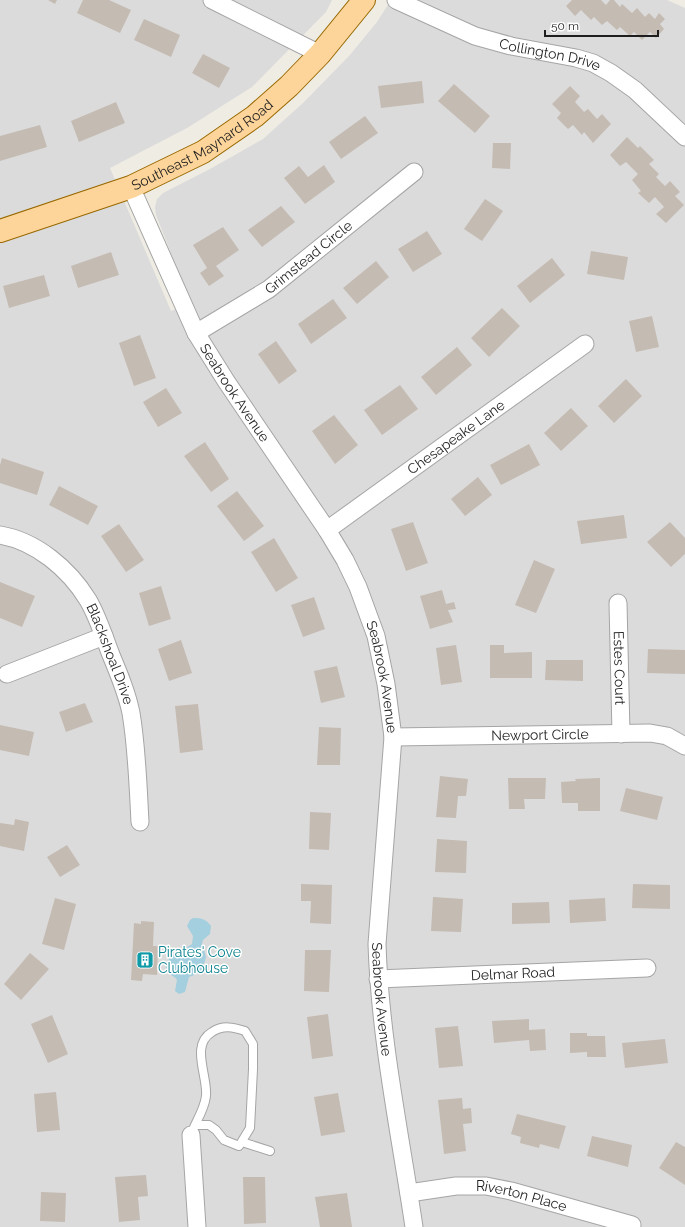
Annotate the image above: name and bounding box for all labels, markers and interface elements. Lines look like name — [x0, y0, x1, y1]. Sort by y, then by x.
scale bar — [545, 12, 658, 38]
text: 50 m — [551, 19, 579, 33]
street label: Collington Drive — [497, 35, 604, 74]
street label: Southeast Maynard Road — [129, 96, 276, 194]
street label: Grimstead Circle — [262, 217, 355, 297]
street label: Seabrook Avenue — [197, 341, 273, 445]
street label: Chesapeake Lane — [404, 397, 508, 477]
street label: Blackshoal Drive — [83, 601, 137, 706]
street label: Seabrook Avenue — [363, 619, 400, 734]
street label: Estes Court — [611, 631, 628, 706]
street label: Newport Circle — [491, 726, 589, 743]
street label: Seabrook Avenue — [369, 942, 395, 1057]
place label: Pirates' Cove Clubhouse — [158, 944, 241, 976]
building icon: Pirates' Cove Clubhouse — [135, 950, 155, 970]
street label: Delmar Road — [470, 964, 555, 983]
street label: Riverton Place — [476, 1178, 569, 1214]

